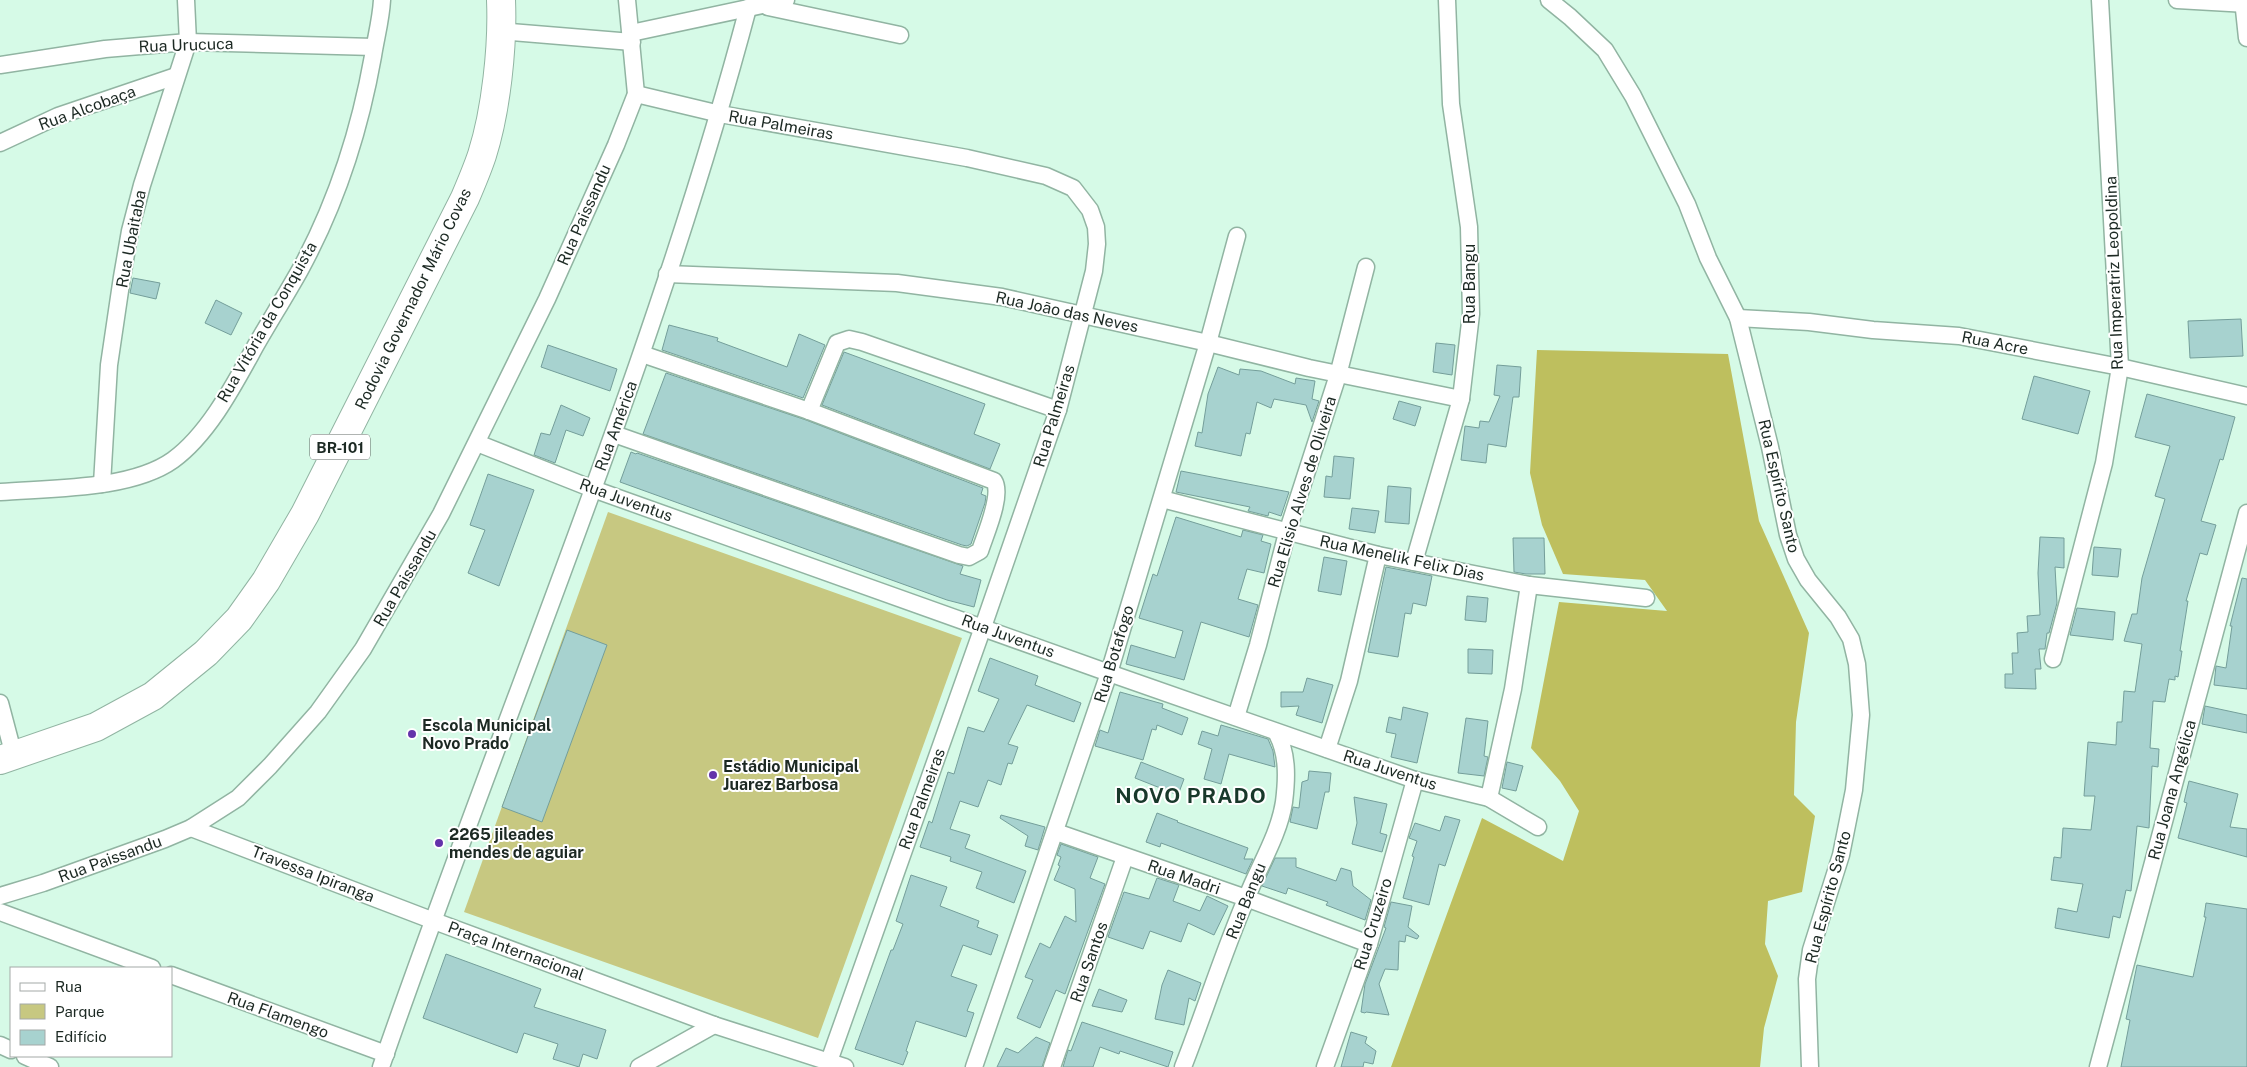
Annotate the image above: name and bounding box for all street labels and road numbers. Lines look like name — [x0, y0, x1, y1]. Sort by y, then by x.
street label: Rua Urucuca — [138, 34, 234, 56]
street label: Rua Alcobaça — [36, 82, 138, 134]
street label: Rua Palmeiras — [727, 106, 835, 144]
street label: Rua Paissandu — [553, 161, 615, 269]
street label: Rua Imperatriz Leopoldina — [2101, 176, 2127, 370]
street label: Rodovia Governador Mário Covas — [351, 185, 475, 413]
street label: Rua Ubaitaba — [112, 188, 150, 290]
street label: Rua Vitória da Conquista — [213, 238, 321, 406]
street label: Rua Bangu — [1460, 244, 1479, 324]
street label: Rua João das Neves — [994, 288, 1140, 336]
street label: Rua Acre — [1960, 327, 2030, 359]
street label: Rua Palmeiras — [1029, 362, 1079, 470]
street label: Rua América — [591, 378, 641, 474]
street label: Rua Elisio Alves de Oliveira — [1264, 394, 1340, 590]
street label: Rua Espírito Santo — [1754, 417, 1804, 555]
road number: BR-101 — [310, 434, 370, 460]
street label: Rua Juventus — [577, 474, 675, 526]
street label: Rua Paissandu — [370, 526, 440, 630]
street label: Rua Menelik Felix Dias — [1318, 531, 1486, 585]
street label: Rua Botafogo — [1090, 603, 1138, 705]
street label: Rua Juventus — [959, 610, 1057, 662]
street label: Rua Joana Angélica — [2144, 718, 2200, 862]
street label: Rua Palmeiras — [895, 746, 949, 852]
street label: Rua Juventus — [1341, 746, 1439, 794]
street label: Rua Espírito Santo — [1801, 829, 1855, 965]
street label: Rua Paissandu — [56, 831, 164, 887]
street label: Travessa Ipiranga — [249, 842, 377, 906]
street label: Rua Madri — [1145, 856, 1223, 898]
street label: Rua Bangu — [1222, 860, 1270, 942]
street label: Rua Cruzeiro — [1350, 876, 1396, 972]
street label: Praça Internacional — [445, 918, 587, 985]
street label: Rua Santos — [1066, 919, 1112, 1005]
street label: Rua Flamengo — [225, 988, 331, 1042]

